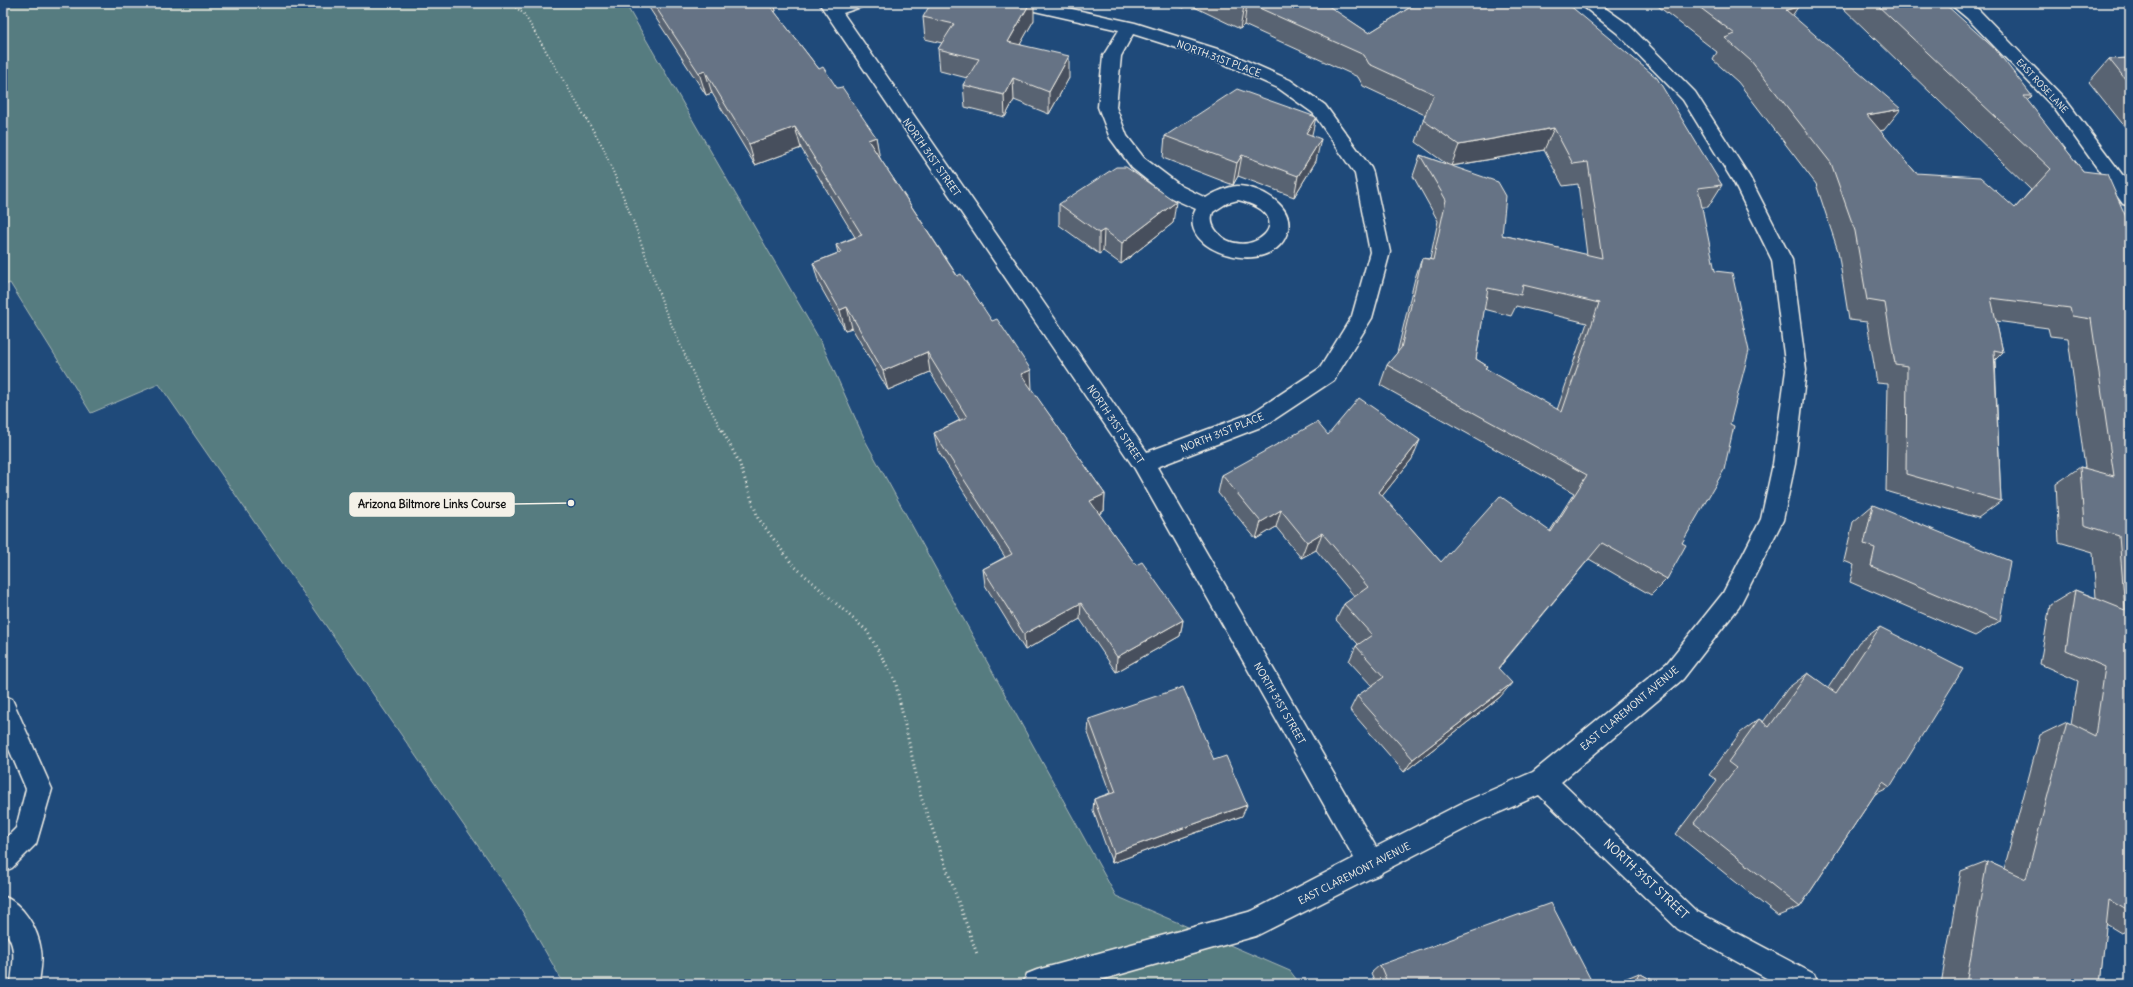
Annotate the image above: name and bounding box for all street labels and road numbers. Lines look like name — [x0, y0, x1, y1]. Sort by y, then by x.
street label: NORTH 31ST PLACE — [1175, 37, 1263, 80]
street label: EAST ROSE LANE — [2014, 56, 2070, 115]
street label: NORTH 31ST STREET — [900, 116, 963, 199]
street label: NORTH 31ST STREET — [1084, 382, 1147, 466]
street label: NORTH 31ST PLACE — [1179, 410, 1266, 455]
street label: NORTH 31ST STREET — [1251, 660, 1308, 746]
street label: EAST CLAREMONT AVENUE — [1577, 663, 1681, 753]
street label: NORTH 31ST STREET — [1601, 835, 1692, 922]
street label: EAST CLAREMONT AVENUE — [1296, 839, 1413, 907]

